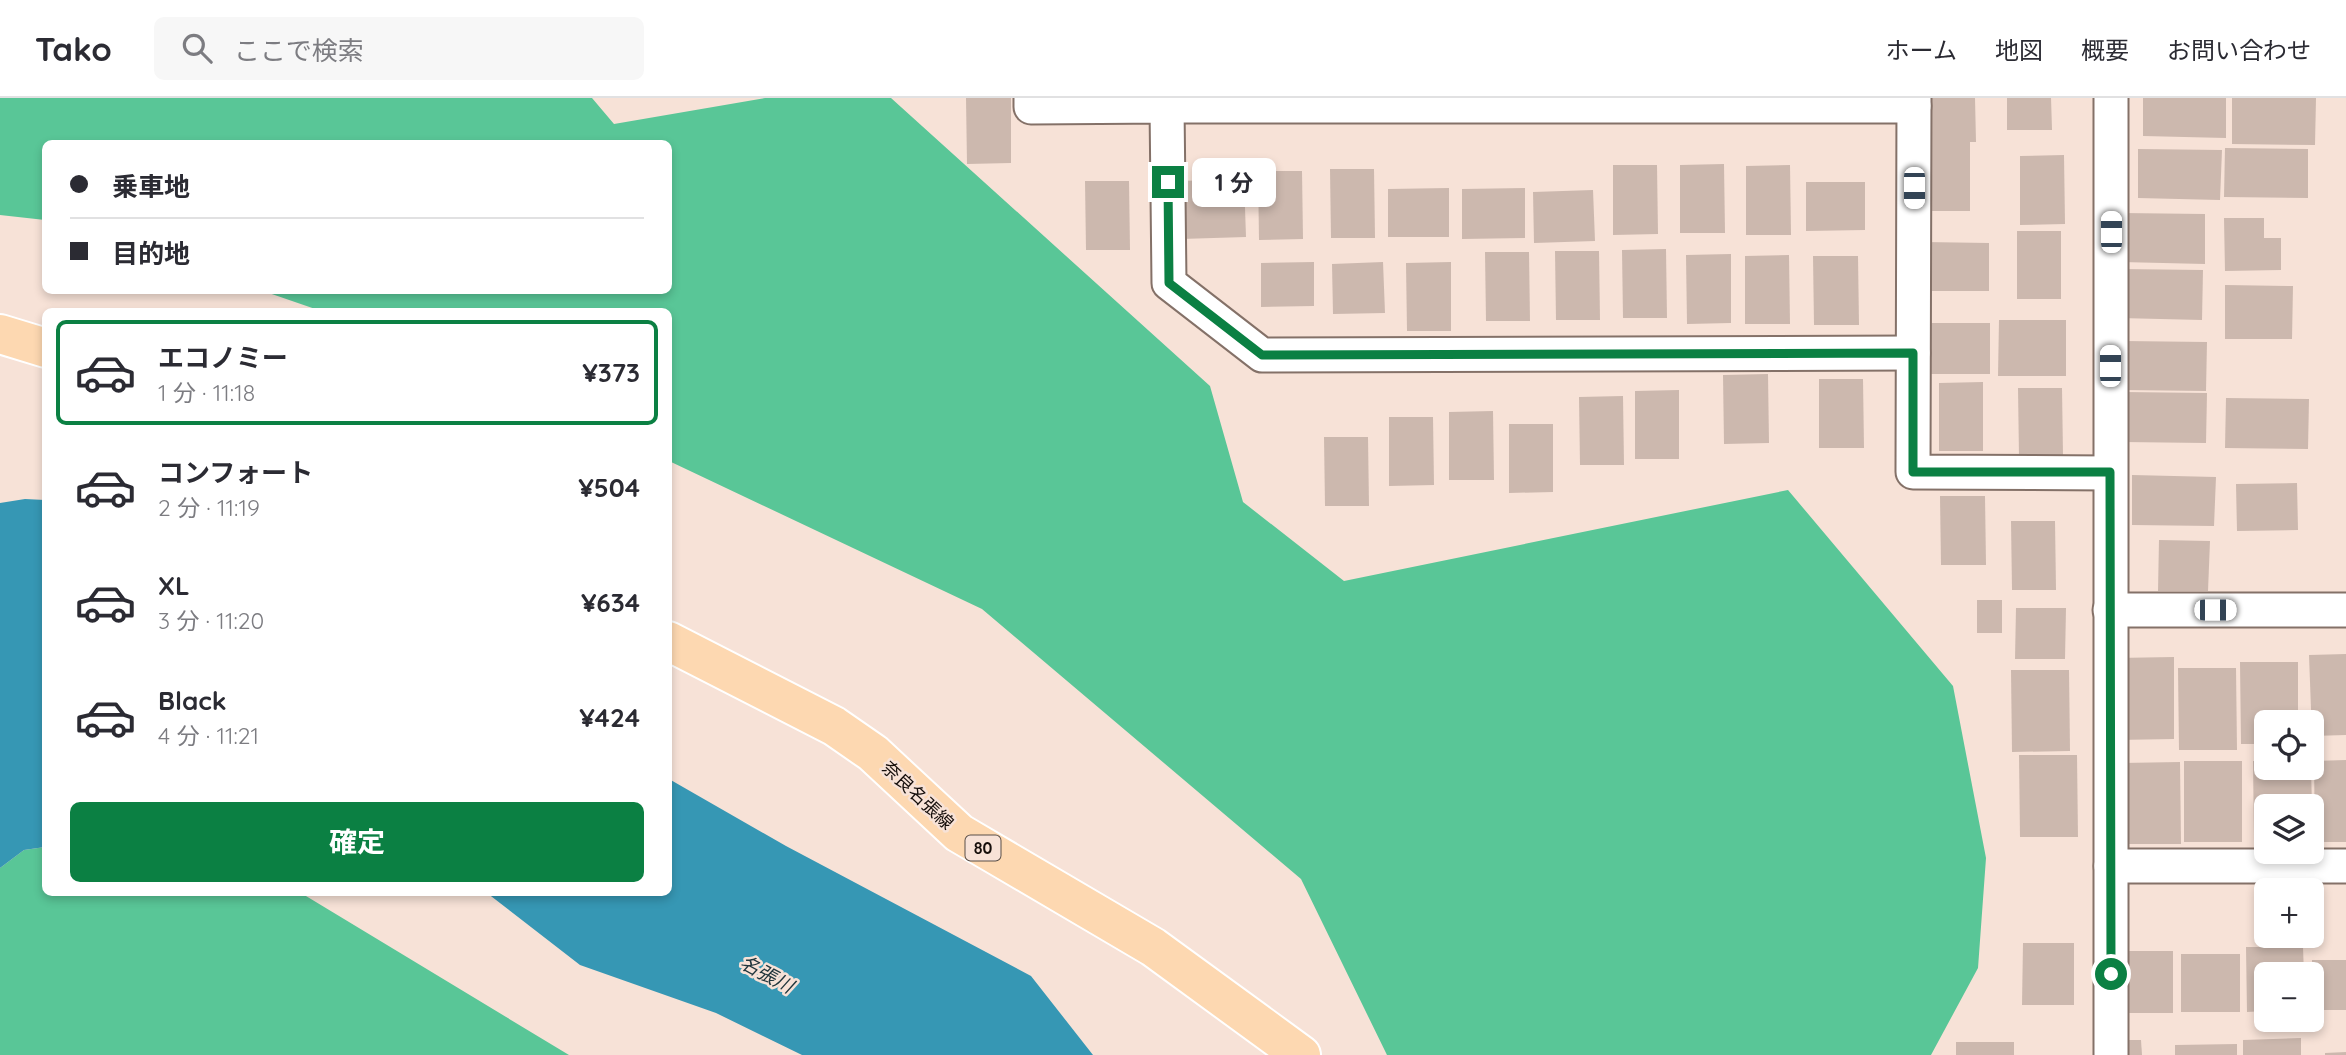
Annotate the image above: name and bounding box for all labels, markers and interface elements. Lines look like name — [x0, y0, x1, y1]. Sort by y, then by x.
search box — [154, 17, 644, 80]
text: Tako — [35, 28, 112, 69]
icon: search — [178, 29, 216, 67]
text: ここで検索 — [234, 34, 364, 67]
text: ホーム — [1886, 35, 1957, 65]
text: 地図 — [1995, 35, 2043, 65]
text: 概要 — [2081, 35, 2129, 65]
text: お問い合わせ — [2167, 35, 2311, 65]
callout: 1 分 — [1192, 158, 1276, 206]
route end — [1152, 166, 1184, 198]
car — [1904, 167, 1925, 209]
text: 1 分 — [1215, 168, 1253, 197]
text: 乗車地 — [112, 170, 190, 203]
car — [2101, 211, 2122, 253]
text: 目的地 — [112, 237, 190, 270]
icon: car — [74, 341, 137, 404]
text: エコノミー — [158, 341, 288, 374]
car — [2100, 345, 2121, 387]
text: ¥373 — [582, 356, 640, 389]
text: 1 分 · 11:18 — [158, 378, 255, 407]
icon: car — [74, 456, 137, 519]
text: コンフォート — [158, 456, 313, 489]
text: ¥504 — [578, 471, 640, 504]
text: 2 分 · 11:19 — [158, 493, 260, 522]
text: XL — [158, 569, 190, 602]
icon: car — [74, 571, 137, 634]
text: ¥634 — [581, 586, 640, 619]
car — [2195, 600, 2237, 621]
text: 3 分 · 11:20 — [158, 606, 264, 635]
text: Black — [158, 684, 227, 717]
icon: car — [74, 686, 137, 749]
text: ¥424 — [579, 701, 640, 734]
map controls — [2254, 710, 2324, 1032]
button: locate — [2254, 710, 2324, 780]
text: 4 分 · 11:21 — [158, 721, 259, 750]
street label: 奈良名張線 — [877, 756, 959, 834]
button: layers — [2254, 794, 2324, 864]
button: 確定 — [70, 802, 644, 882]
road number: 80 — [965, 835, 1000, 860]
button: + — [2254, 878, 2324, 948]
water label: 名張川 — [736, 950, 800, 999]
route start — [2095, 958, 2127, 990]
button: − — [2254, 962, 2324, 1032]

